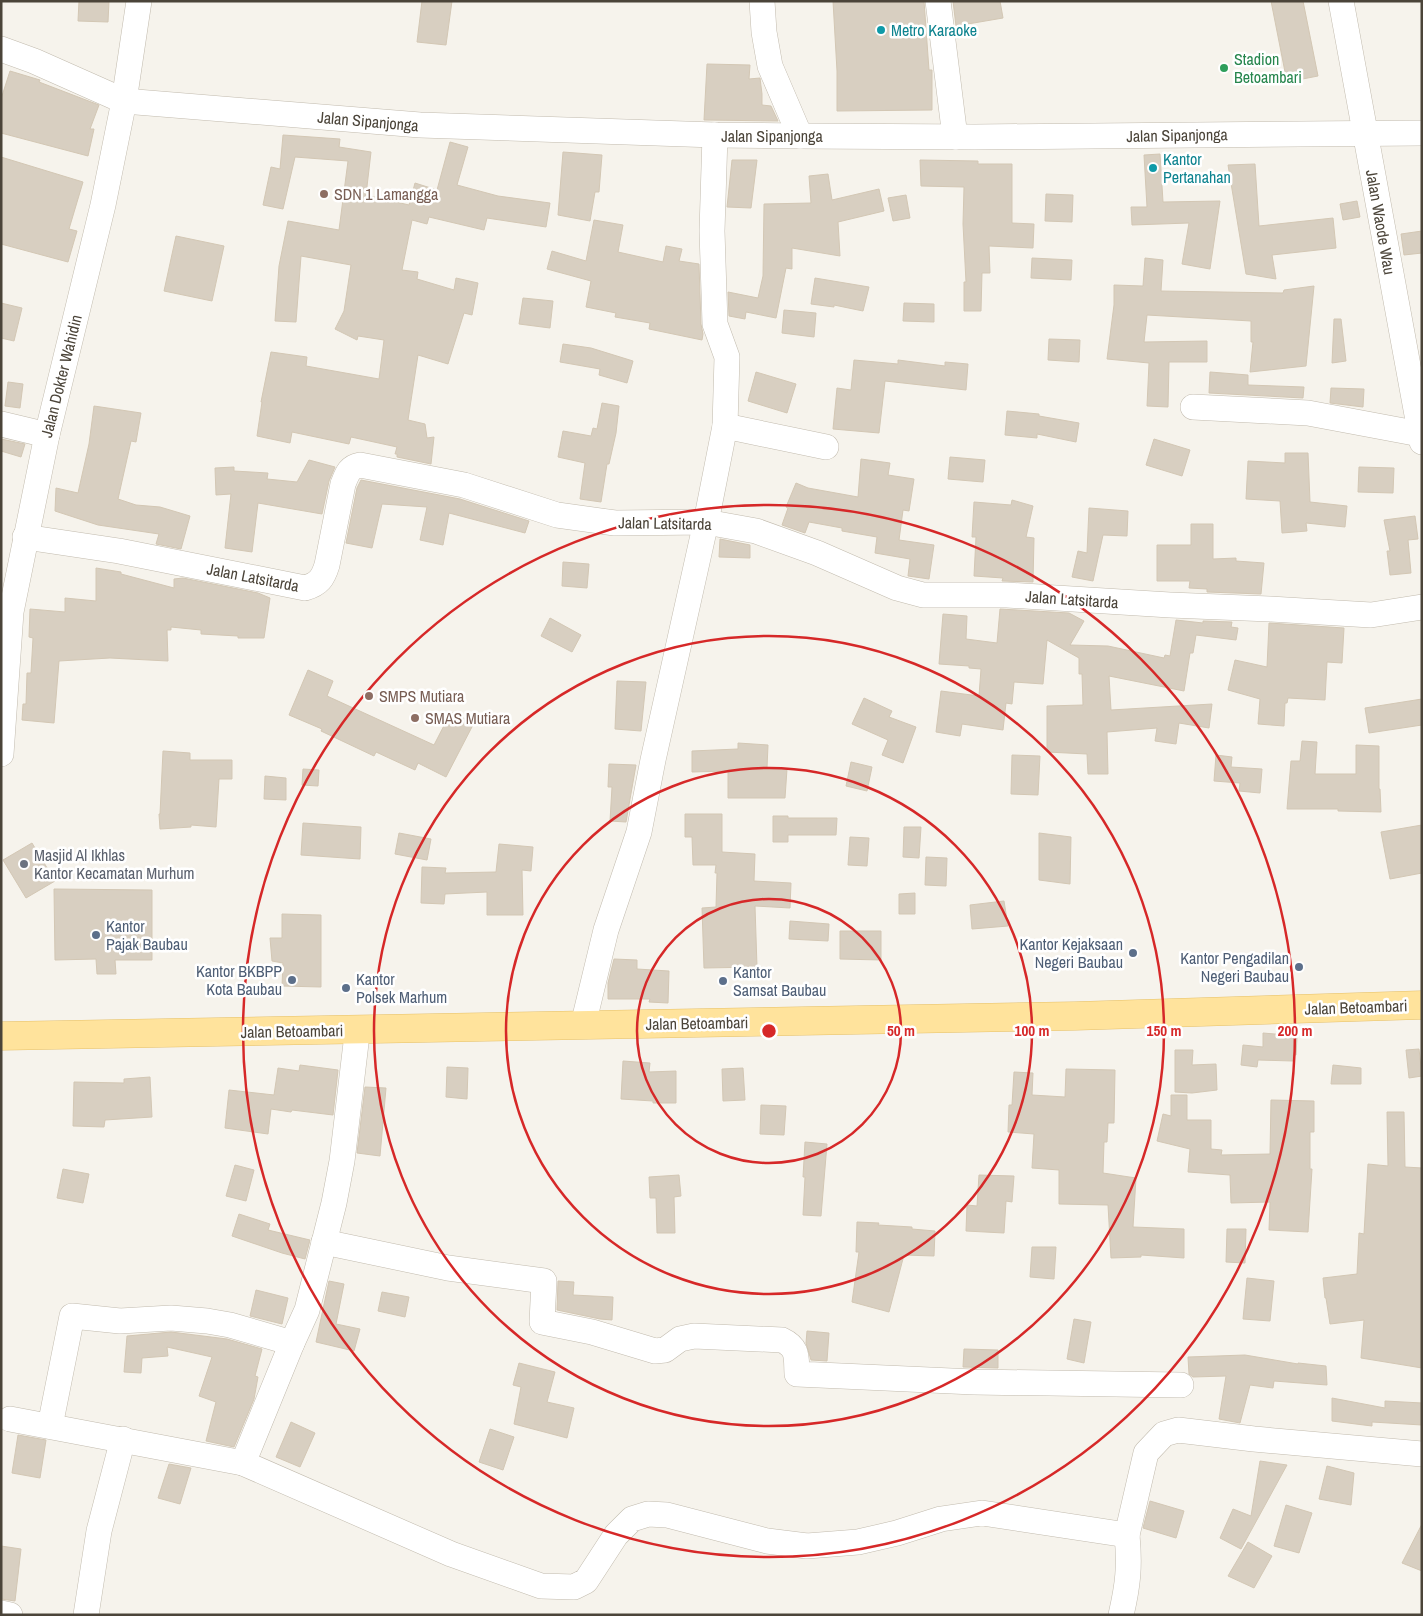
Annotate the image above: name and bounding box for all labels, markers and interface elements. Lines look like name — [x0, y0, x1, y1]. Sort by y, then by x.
place label: Metro Karaoke — [891, 19, 977, 41]
marker: Metro Karaoke — [875, 24, 887, 36]
place label: Stadion Betoambari — [1234, 48, 1302, 88]
marker: Stadion Betoambari — [1218, 62, 1230, 74]
street label: Jalan Sipanjonga — [317, 106, 420, 136]
street label: Jalan Sipanjonga — [1126, 123, 1229, 147]
street label: Jalan Sipanjonga — [721, 125, 823, 147]
place label: Kantor Pertanahan — [1163, 148, 1231, 188]
marker: Kantor Pertanahan — [1147, 162, 1159, 174]
street label: Jalan Waode Wau — [1361, 168, 1401, 276]
place label: SDN 1 Lamangga — [334, 183, 439, 205]
marker: SDN 1 Lamangga — [318, 188, 330, 200]
street label: Jalan Dokter Wahidin — [35, 312, 87, 440]
street label: Jalan Latsitarda — [618, 511, 713, 535]
street label: Jalan Latsitarda — [205, 557, 302, 597]
street label: Jalan Latsitarda — [1025, 585, 1120, 613]
place label: SMPS Mutiara — [379, 685, 465, 707]
marker: SMPS Mutiara — [363, 690, 375, 702]
place label: SMAS Mutiara — [425, 707, 511, 729]
marker: SMAS Mutiara — [409, 712, 421, 724]
place label: Masjid Al Ikhlas Kantor Kecamatan Murhum — [34, 844, 194, 884]
marker: Masjid Al Ikhlas Kantor Kecamatan Murhum — [18, 858, 30, 870]
place label: Kantor Pajak Baubau — [106, 915, 188, 955]
marker: Kantor Pajak Baubau — [90, 929, 102, 941]
place label: Kantor Kejaksaan Negeri Baubau — [1019, 933, 1123, 973]
marker: Kantor Kejaksaan Negeri Baubau — [1127, 947, 1139, 959]
place label: Kantor Pengadilan Negeri Baubau — [1180, 947, 1289, 987]
place label: Kantor BKBPP Kota Baubau — [196, 960, 282, 1000]
place label: Kantor Samsat Baubau — [733, 961, 826, 1001]
marker: Kantor Pengadilan Negeri Baubau — [1293, 961, 1305, 973]
place label: Kantor Polsek Marhum — [356, 968, 447, 1008]
marker: Kantor BKBPP Kota Baubau — [286, 974, 298, 986]
marker: Kantor Samsat Baubau — [717, 975, 729, 987]
marker: Kantor Polsek Marhum — [340, 982, 352, 994]
street label: Jalan Betoambari — [1304, 994, 1408, 1020]
street label: Jalan Betoambari — [645, 1011, 749, 1035]
street label: Jalan Betoambari — [240, 1019, 344, 1043]
text: 50 m — [887, 1020, 915, 1041]
text: 100 m — [1015, 1020, 1049, 1041]
text: 150 m — [1147, 1020, 1181, 1041]
text: 200 m — [1278, 1020, 1312, 1041]
centre of rings — [760, 1022, 778, 1040]

